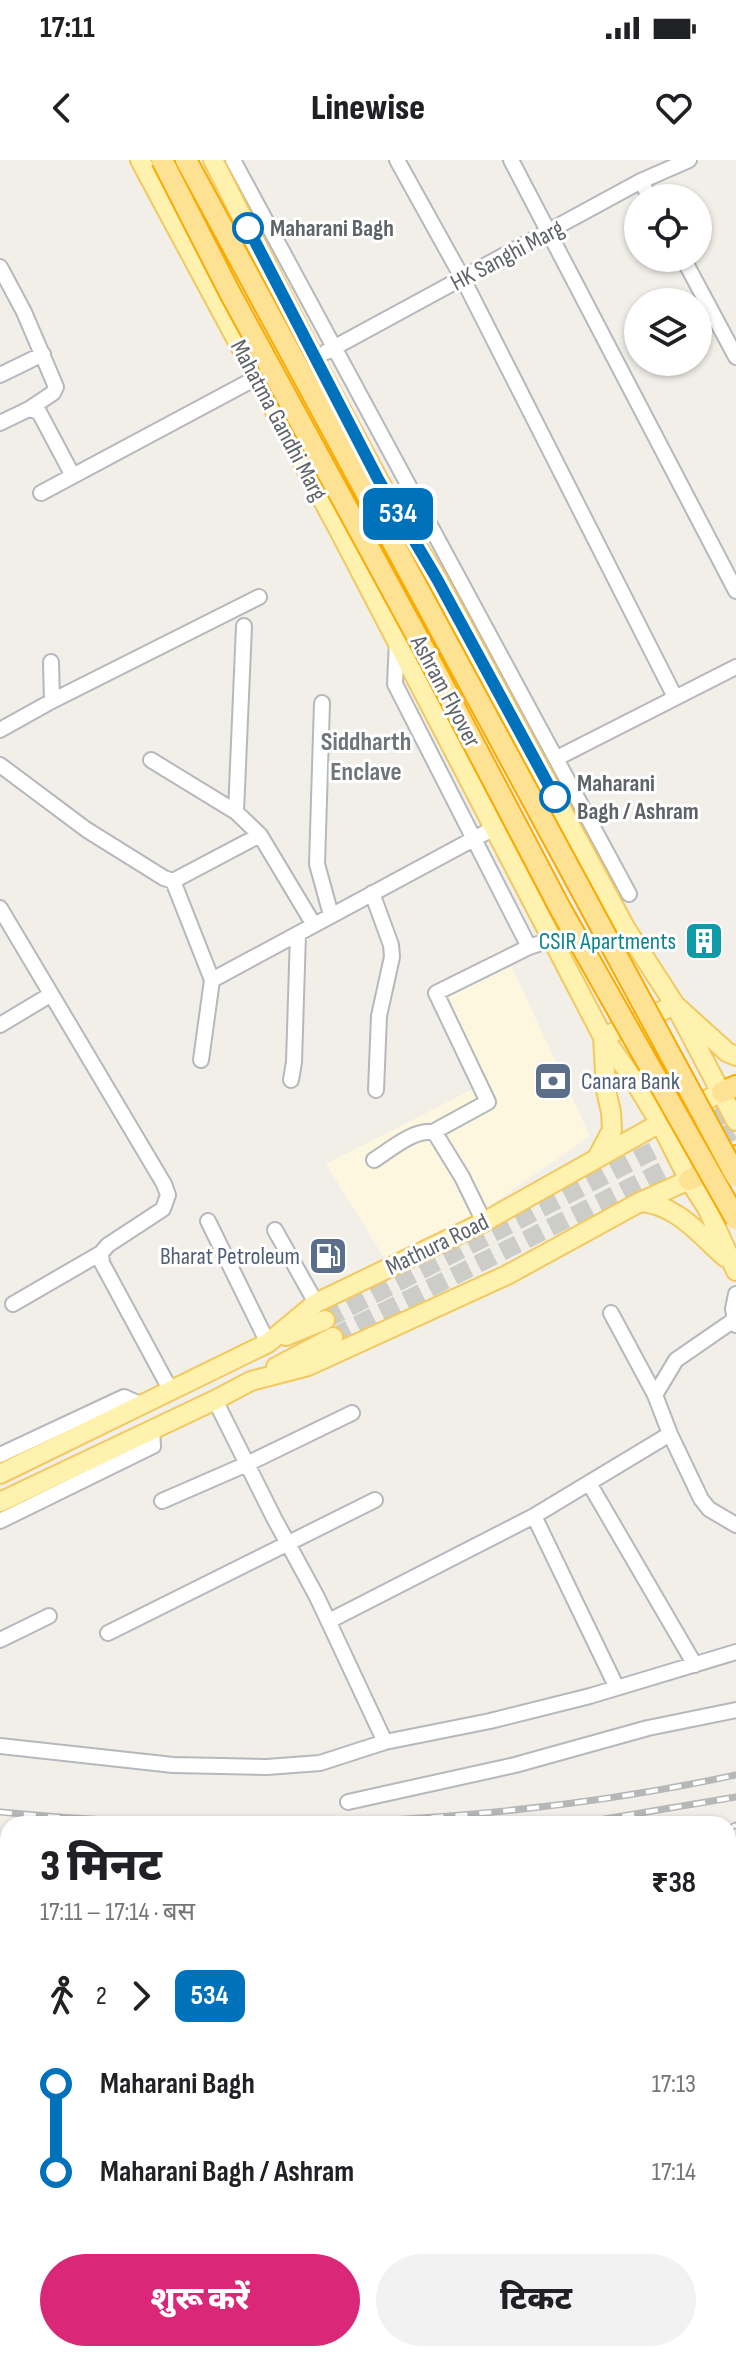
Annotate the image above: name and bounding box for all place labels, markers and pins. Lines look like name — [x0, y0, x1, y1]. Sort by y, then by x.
marker: Maharani Bagh — [233, 213, 263, 243]
place label: Maharani Bagh — [270, 214, 394, 243]
place label: Maharani Bagh / Ashram — [577, 769, 699, 826]
marker: Maharani Bagh / Ashram — [540, 782, 570, 812]
building icon: CSIR Apartments — [683, 920, 725, 962]
place label: CSIR Apartments — [539, 927, 676, 956]
bank icon: Canara Bank — [532, 1060, 574, 1102]
place label: Canara Bank — [581, 1067, 680, 1096]
fuel station icon: Bharat Petroleum — [307, 1235, 349, 1277]
place label: Bharat Petroleum — [160, 1242, 300, 1271]

